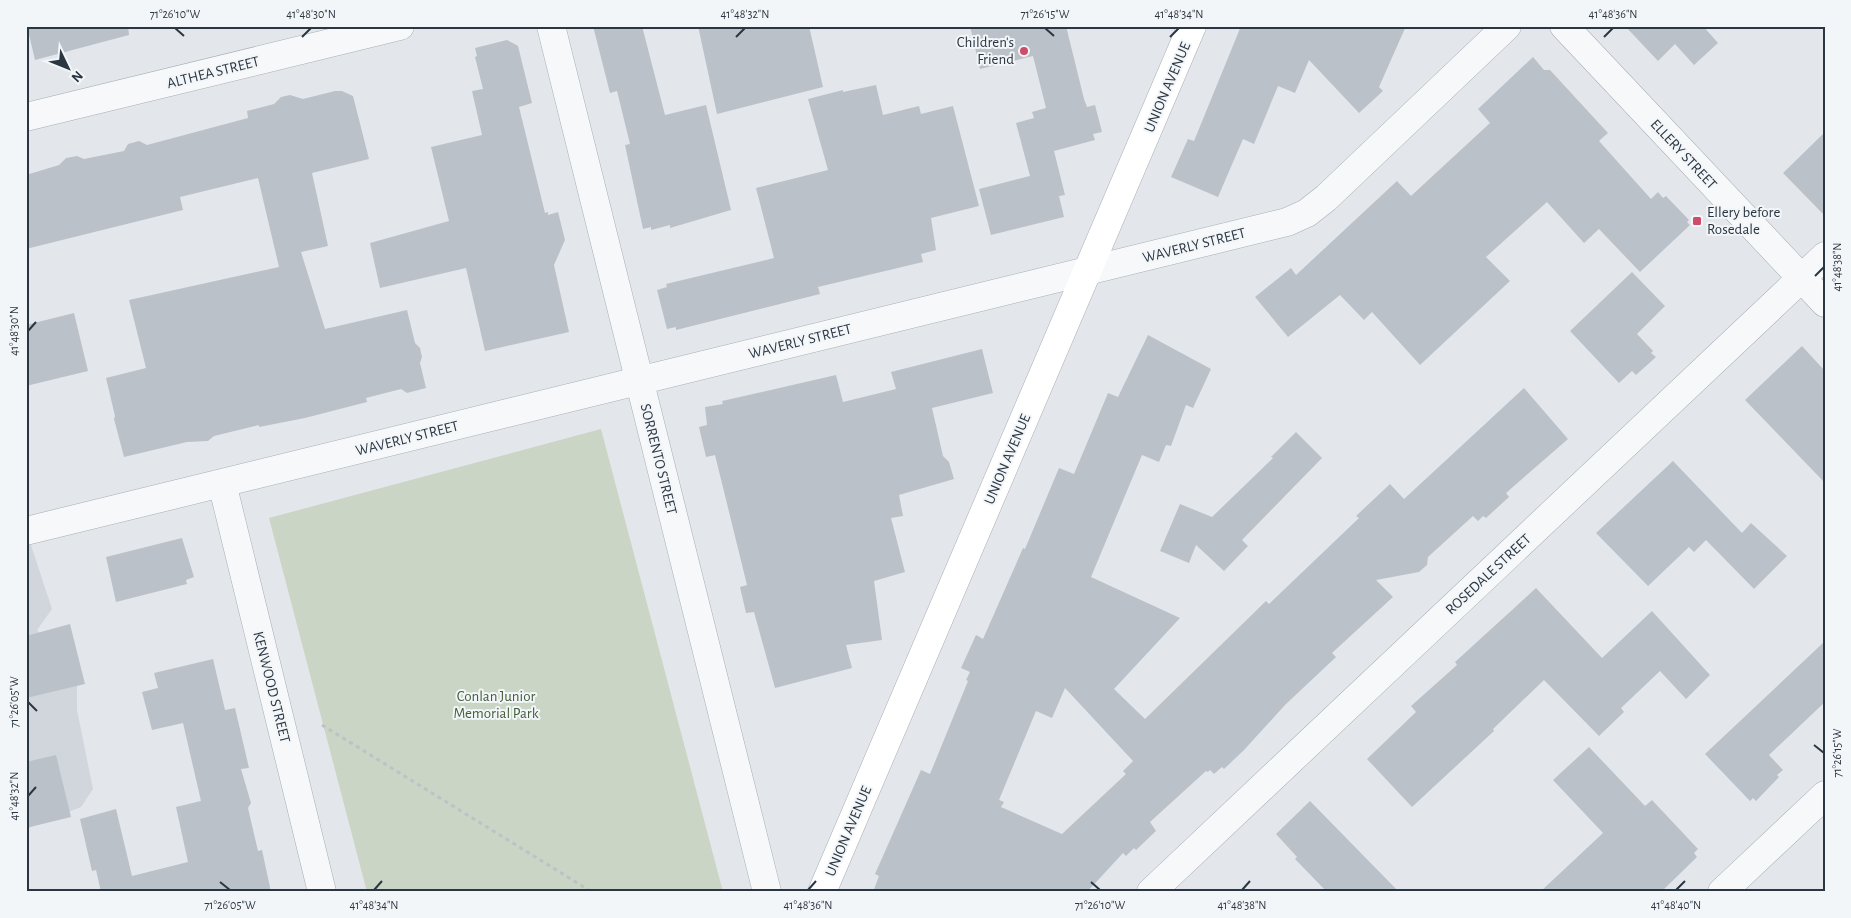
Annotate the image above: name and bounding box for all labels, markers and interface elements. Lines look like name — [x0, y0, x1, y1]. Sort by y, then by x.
text: 71°26'10"W — [150, 8, 201, 20]
text: 41°48'30"N — [286, 8, 336, 20]
text: 41°48'32"N — [721, 8, 769, 20]
text: 71°26'15"W — [1020, 8, 1070, 20]
text: 41°48'34"N — [1154, 8, 1204, 20]
text: 41°48'36"N — [1588, 8, 1638, 20]
place label: Children's Friend — [957, 35, 1014, 67]
street label: UNION AVENUE — [1142, 40, 1193, 135]
north arrow — [42, 42, 92, 92]
marker: Children's Friend — [1018, 45, 1030, 57]
street label: ALTHEA STREET — [165, 54, 261, 91]
text: N — [68, 68, 85, 85]
street label: ELLERY STREET — [1648, 116, 1720, 193]
place label: Ellery before Rosedale — [1707, 205, 1780, 237]
marker: Ellery before Rosedale — [1691, 215, 1703, 227]
street label: WAVERLY STREET — [1141, 225, 1248, 266]
text: 41°48'38"N — [1831, 242, 1843, 292]
text: 41°48'30"N — [8, 306, 20, 356]
street label: WAVERLY STREET — [747, 321, 854, 362]
street label: SORRENTO STREET — [637, 402, 680, 517]
street label: UNION AVENUE — [982, 412, 1033, 507]
street label: WAVERLY STREET — [354, 418, 461, 459]
street label: ROSEDALE STREET — [1443, 531, 1534, 618]
street label: KENWOOD STREET — [250, 630, 293, 745]
text: 71°26'05"W — [8, 676, 20, 728]
park label: Conlan Junior Memorial Park — [453, 689, 539, 721]
text: 71°26'15"W — [1831, 728, 1843, 778]
text: 41°48'32"N — [8, 772, 20, 820]
street label: UNION AVENUE — [823, 784, 874, 879]
text: 71°26'05"W — [204, 899, 256, 911]
text: 41°48'34"N — [349, 899, 399, 911]
text: 41°48'36"N — [783, 899, 833, 911]
text: 71°26'10"W — [1075, 899, 1126, 911]
text: 41°48'38"N — [1217, 899, 1267, 911]
text: 41°48'40"N — [1651, 899, 1701, 911]

